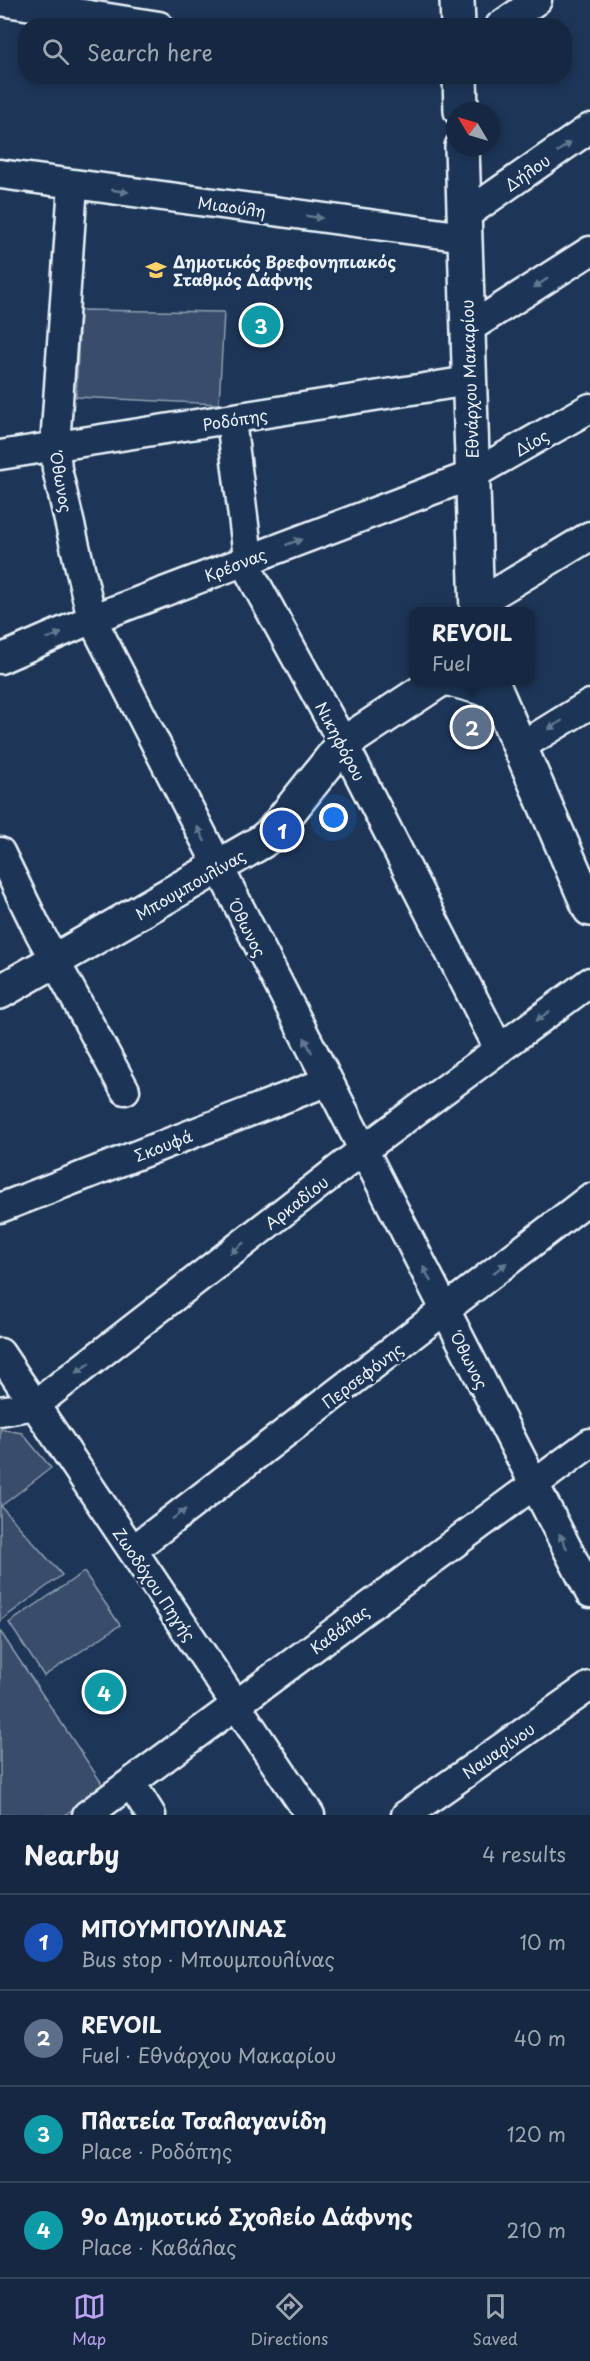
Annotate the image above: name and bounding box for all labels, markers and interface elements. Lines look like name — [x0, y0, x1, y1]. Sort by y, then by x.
search box — [18, 18, 572, 84]
icon: search — [39, 35, 72, 68]
text: Search here — [87, 35, 213, 68]
north arrow — [446, 102, 500, 156]
one-way arrow — [555, 141, 571, 153]
street label: Δήλου — [499, 148, 555, 196]
one-way arrow — [111, 187, 130, 196]
street label: Μιαούλη — [196, 189, 268, 223]
one-way arrow — [304, 212, 323, 222]
place label: Δημοτικός Βρεφονηπιακός Σταθμός Δάφνης — [173, 249, 396, 291]
school or university icon: Δημοτικός Βρεφονηπιακός Σταθμός Δάφνης — [144, 258, 168, 282]
one-way arrow — [533, 277, 549, 288]
street label: Εθνάρχου Μακαρίου — [454, 299, 484, 459]
pin: 3 — [242, 302, 280, 348]
street label: Ροδόπης — [201, 402, 269, 436]
street label: Δίος — [509, 423, 553, 461]
street label: Όθωνος — [45, 448, 79, 514]
one-way arrow — [285, 537, 303, 546]
street label: Κρέσνας — [200, 541, 270, 587]
popup — [409, 607, 535, 685]
text: REVOIL — [432, 615, 512, 648]
one-way arrow — [45, 631, 63, 641]
text: Fuel — [432, 648, 471, 678]
street label: Νικηφόρου — [310, 697, 372, 785]
pin: 2 — [452, 704, 492, 750]
one-way arrow — [547, 720, 563, 731]
your location — [319, 803, 348, 832]
pin: 1 — [262, 808, 302, 852]
one-way arrow — [196, 825, 205, 842]
street label: Μπουμπουλίνας — [130, 843, 250, 925]
street label: Όθωνος — [222, 893, 273, 961]
one-way arrow — [535, 1010, 550, 1022]
one-way arrow — [303, 1036, 313, 1054]
street label: Σκουφά — [130, 1123, 196, 1167]
street label: Αρκαδίου — [259, 1169, 333, 1235]
one-way arrow — [229, 1242, 244, 1254]
one-way arrow — [493, 1263, 508, 1275]
one-way arrow — [422, 1265, 432, 1283]
street label: Όθωνος — [444, 1325, 495, 1393]
street label: Περσεφόνης — [316, 1336, 408, 1414]
one-way arrow — [75, 1362, 91, 1374]
one-way arrow — [171, 1508, 187, 1521]
street label: Ζωοδόχου Πηγής — [108, 1522, 202, 1646]
one-way arrow — [558, 1532, 568, 1549]
street label: Καβάλας — [304, 1599, 374, 1659]
pin: 4 — [84, 1670, 124, 1714]
street label: Ναυαρίνου — [457, 1716, 539, 1784]
text: Nearby — [24, 1835, 119, 1874]
text: 4 results — [482, 1839, 566, 1869]
text: ΜΠΟΥΜΠΟΥΛΙΝΑΣ — [81, 1911, 287, 1944]
text: 1 — [39, 1927, 48, 1957]
text: 10 m — [519, 1927, 566, 1957]
text: Bus stop · Μπουμπουλίνας — [81, 1944, 335, 1974]
text: REVOIL — [81, 2007, 162, 2040]
text: 2 — [36, 2023, 51, 2053]
text: 40 m — [514, 2023, 566, 2053]
text: Fuel · Εθνάρχου Μακαρίου — [81, 2040, 337, 2070]
text: Πλατεία Τσαλαγανίδη — [81, 2103, 327, 2136]
text: 3 — [37, 2119, 50, 2149]
text: 120 m — [507, 2119, 566, 2149]
text: Place · Ροδόπης — [81, 2136, 232, 2166]
text: 9ο Δημοτικό Σχολείο Δάφνης — [81, 2199, 413, 2232]
text: 4 — [37, 2215, 50, 2245]
text: 210 m — [507, 2215, 566, 2245]
text: Place · Καβάλας — [81, 2232, 237, 2262]
tab: Map — [72, 2290, 106, 2350]
tab: Directions — [250, 2290, 328, 2350]
tab: Saved — [472, 2290, 518, 2350]

